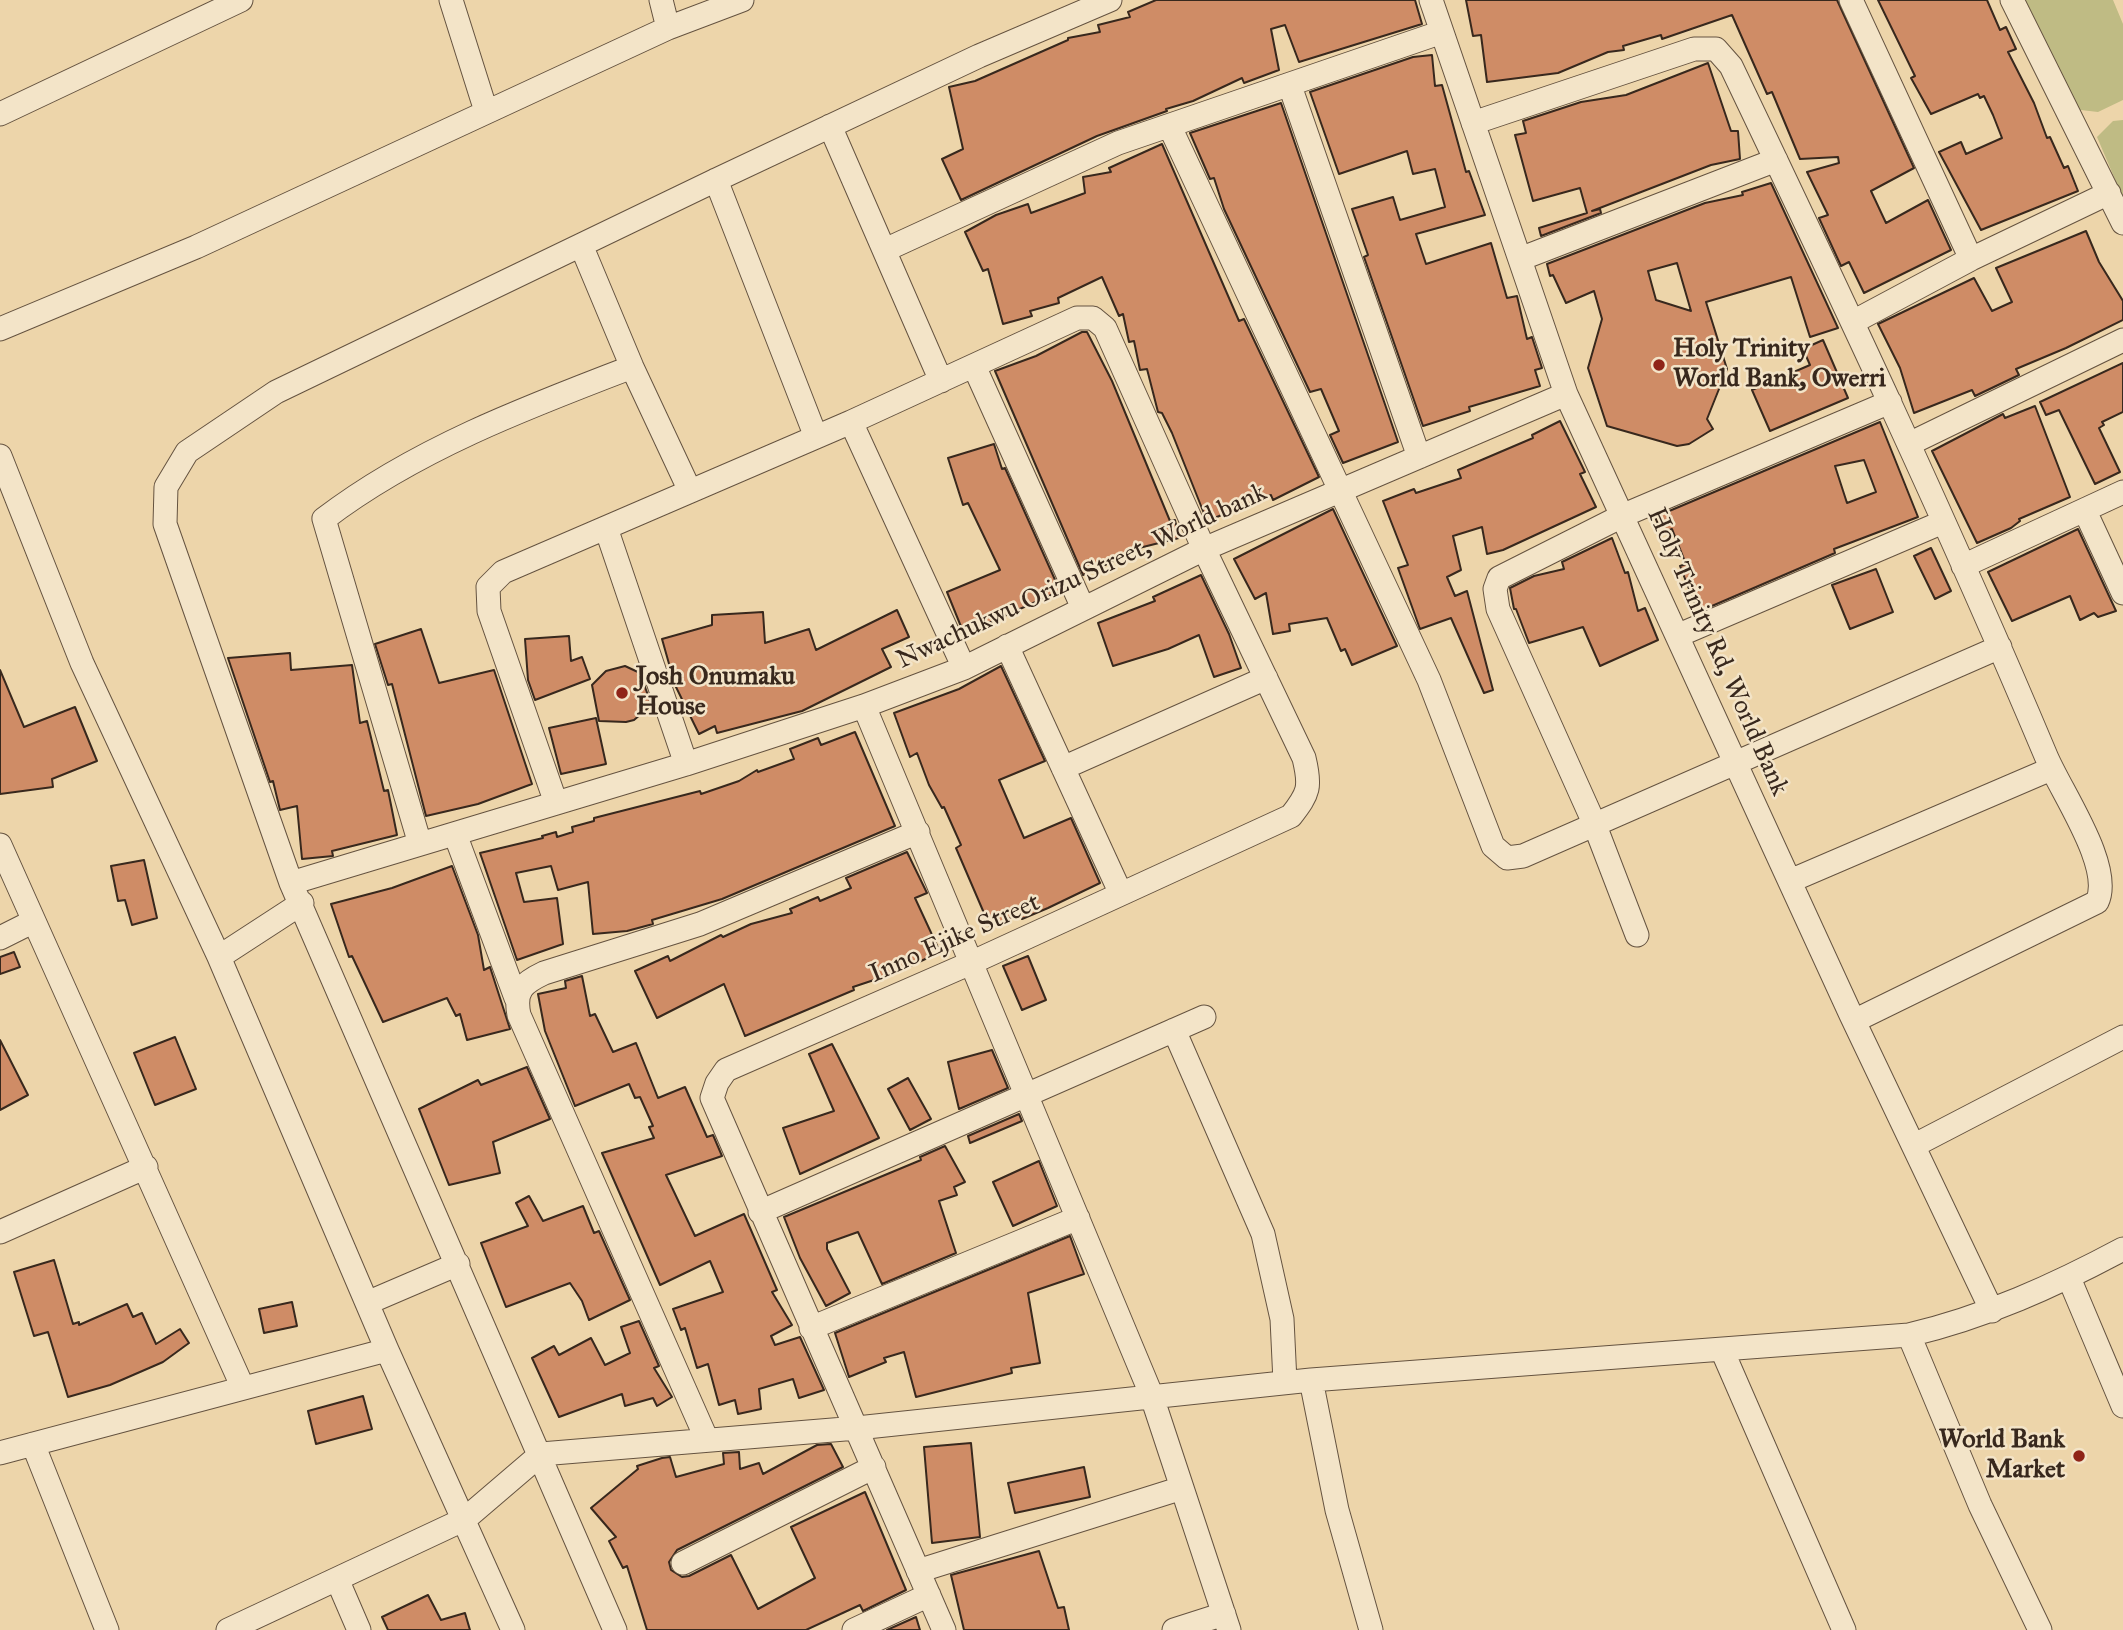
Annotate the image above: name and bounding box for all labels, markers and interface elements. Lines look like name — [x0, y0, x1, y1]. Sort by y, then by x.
place label: Holy Trinity World Bank, Owerri — [1673, 334, 1886, 396]
marker: Holy Trinity World Bank, Owerri — [1651, 357, 1667, 373]
street label: Nwachukwu Orizu Street, World bank — [892, 477, 1272, 677]
street label: Holy Trinity Rd, World Bank — [1639, 503, 1795, 801]
place label: Josh Onumaku House — [636, 662, 795, 724]
marker: Josh Onumaku House — [614, 685, 630, 701]
street label: Inno Ejike Street — [865, 887, 1045, 991]
place label: World Bank Market — [1939, 1425, 2065, 1486]
marker: World Bank Market — [2071, 1448, 2087, 1464]

